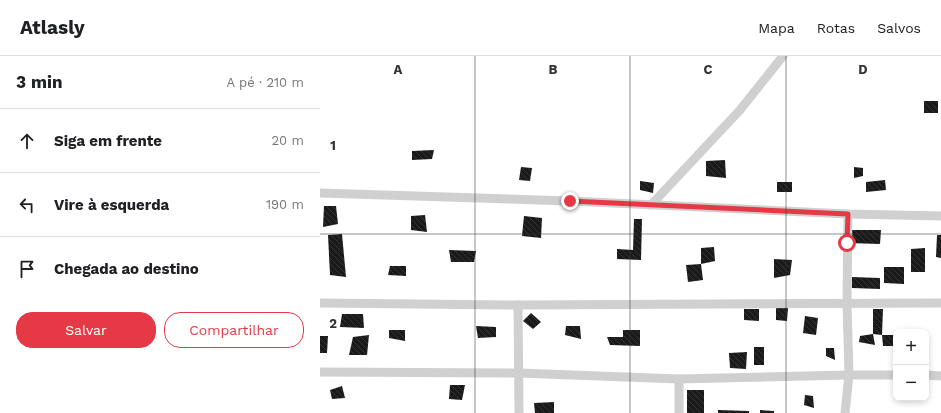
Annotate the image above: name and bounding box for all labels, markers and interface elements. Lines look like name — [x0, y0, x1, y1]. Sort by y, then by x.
text: Atlasly — [20, 16, 85, 39]
text: Mapa — [758, 20, 795, 36]
text: Rotas — [817, 20, 855, 36]
text: Salvos — [877, 20, 921, 36]
text: A — [394, 62, 403, 77]
text: B — [549, 62, 558, 77]
text: C — [704, 62, 713, 77]
text: D — [858, 62, 868, 77]
text: 3 min — [16, 72, 62, 92]
text: A pé · 210 m — [226, 75, 304, 90]
icon: ahead — [16, 130, 38, 152]
text: Siga em frente — [54, 132, 162, 150]
text: 20 m — [272, 133, 304, 148]
text: 1 — [330, 138, 336, 153]
route end — [561, 192, 579, 210]
icon: left — [16, 194, 38, 216]
text: Vire à esquerda — [54, 196, 169, 214]
text: 190 m — [266, 197, 304, 212]
route start — [838, 234, 856, 252]
icon: arrive — [16, 258, 38, 280]
text: Chegada ao destino — [54, 260, 199, 278]
button: Salvar — [16, 312, 156, 348]
button: Compartilhar — [164, 312, 304, 348]
text: 2 — [329, 316, 337, 331]
map controls — [893, 329, 929, 401]
button: + — [893, 329, 929, 365]
button: − — [893, 365, 929, 401]

